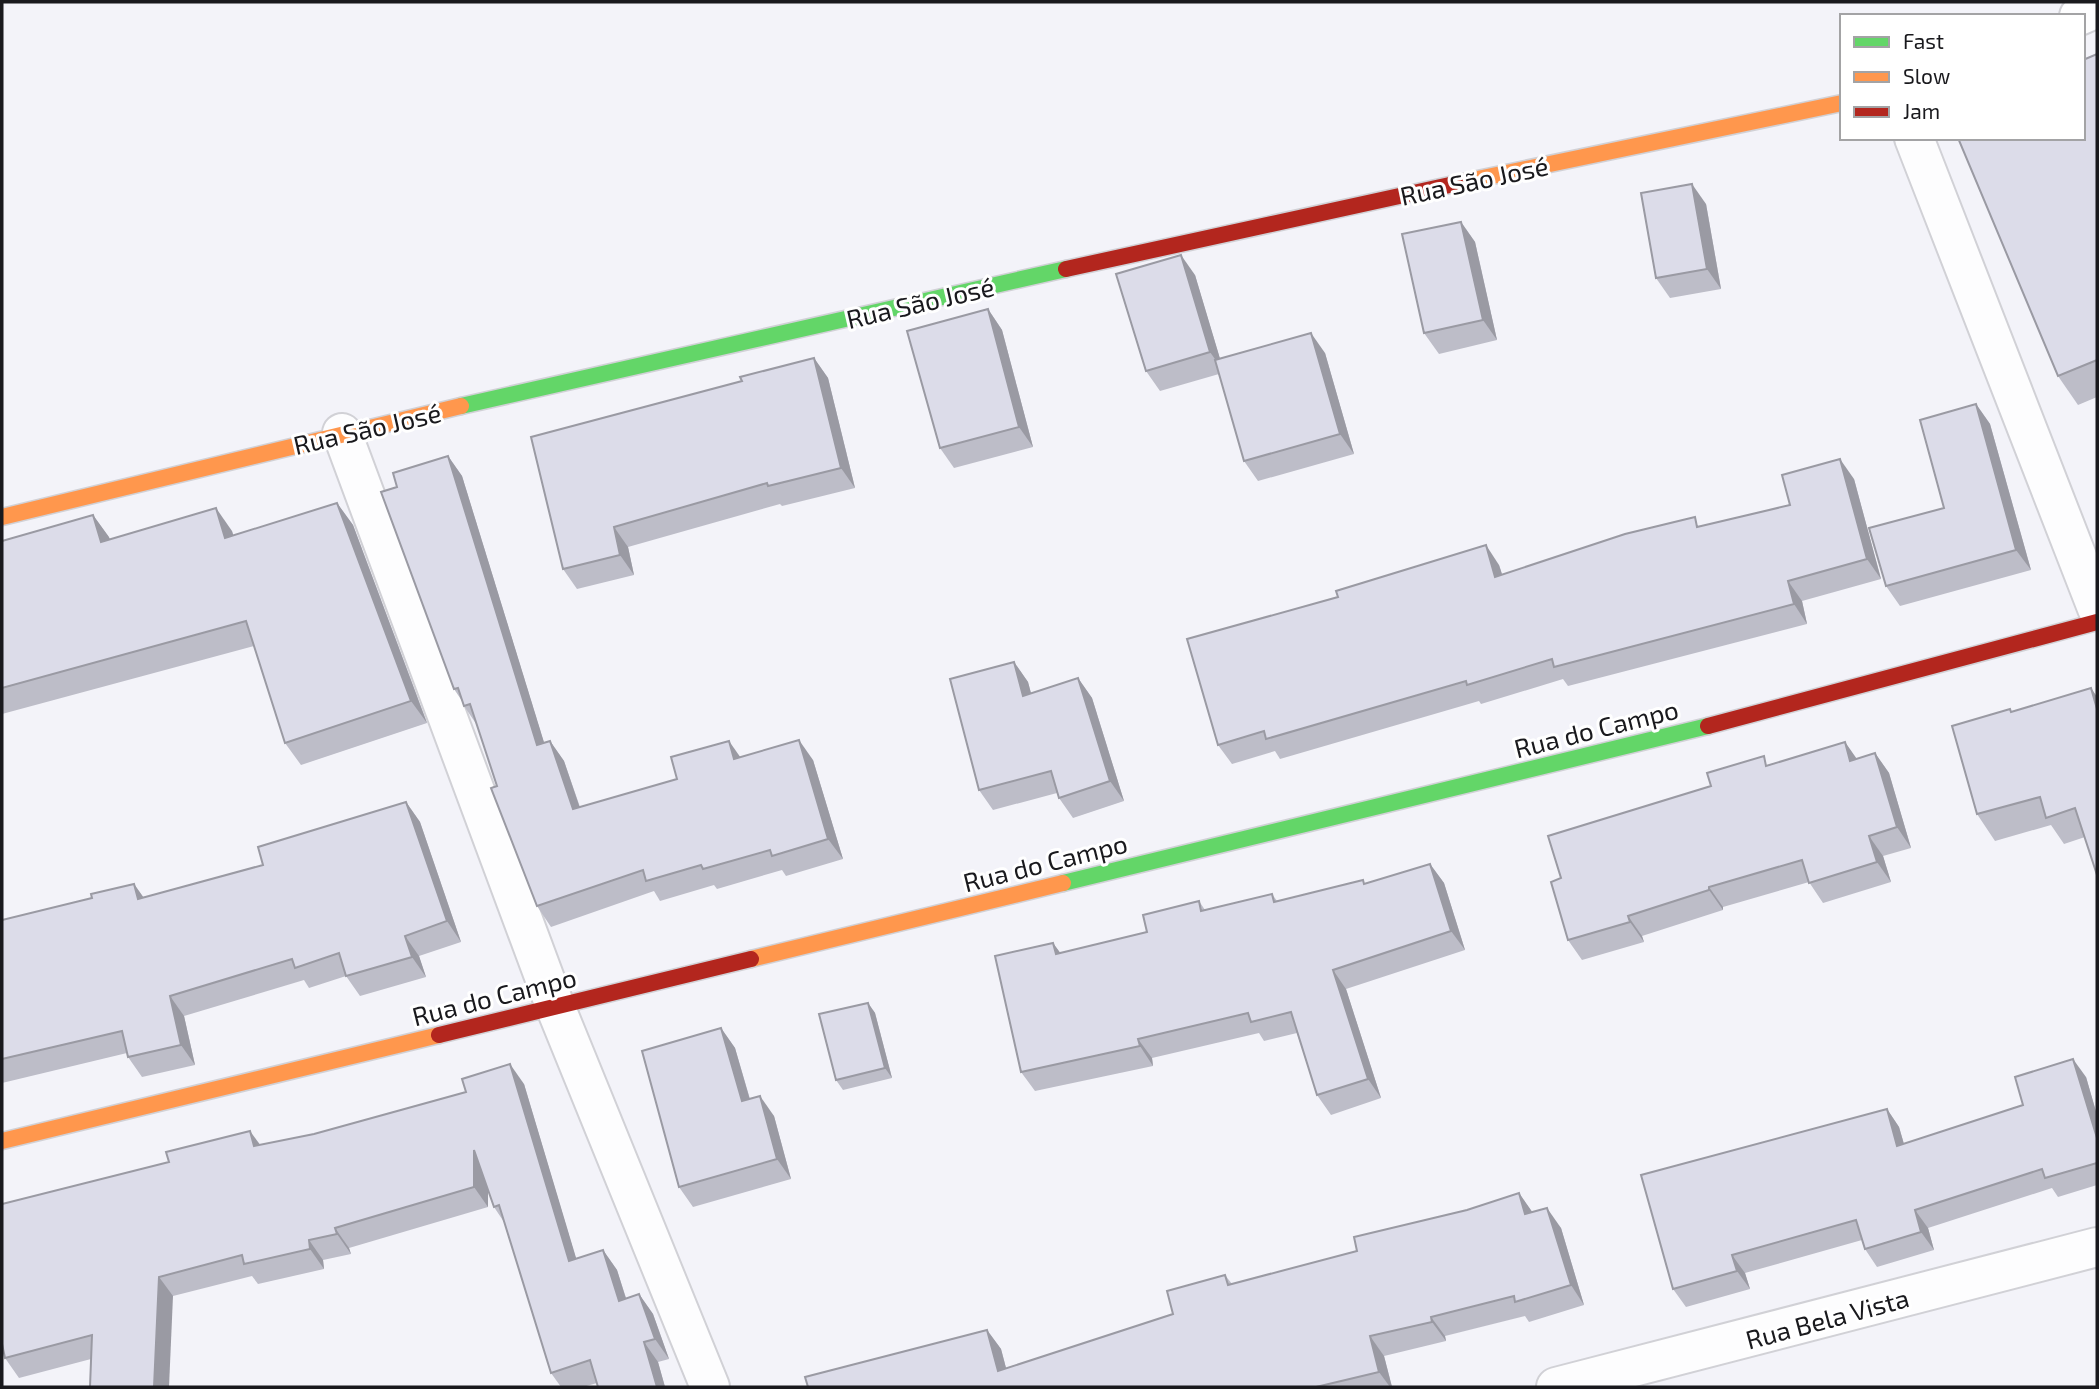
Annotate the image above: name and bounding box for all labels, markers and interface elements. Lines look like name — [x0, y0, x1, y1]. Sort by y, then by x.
legend — [1840, 14, 2085, 140]
text: Fast — [1903, 28, 1944, 53]
text: Slow — [1903, 63, 1950, 88]
text: Jam — [1903, 98, 1940, 123]
street label: Rua São José — [1397, 149, 1551, 211]
street label: Rua São José — [843, 270, 997, 334]
street label: Rua São José — [290, 396, 444, 460]
street label: Rua do Campo — [1511, 693, 1681, 763]
street label: Rua do Campo — [960, 827, 1130, 897]
street label: Rua do Campo — [409, 961, 579, 1031]
street label: Rua Bela Vista — [1742, 1281, 1912, 1355]

